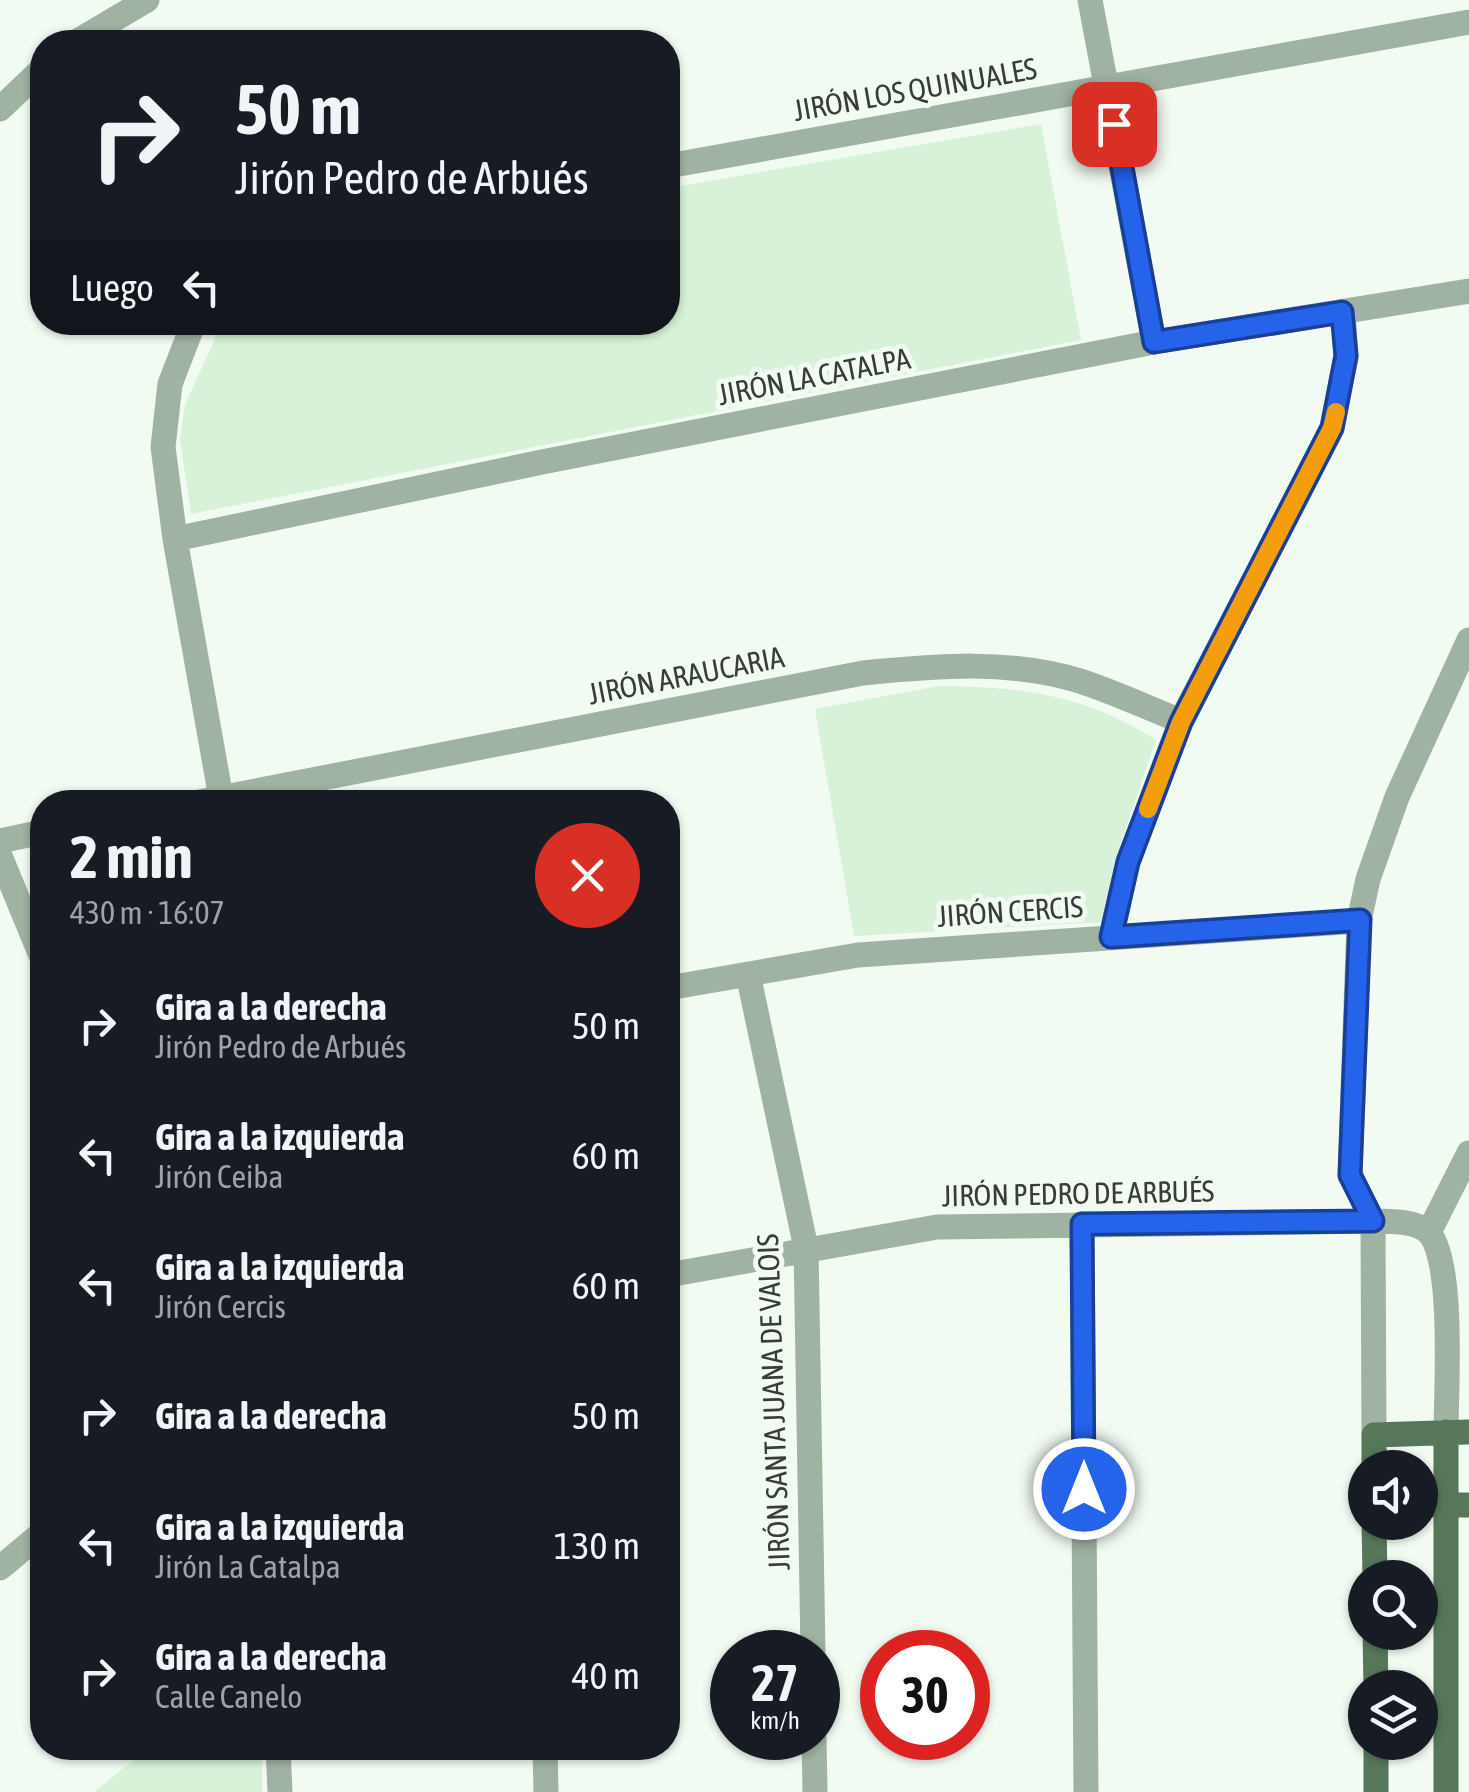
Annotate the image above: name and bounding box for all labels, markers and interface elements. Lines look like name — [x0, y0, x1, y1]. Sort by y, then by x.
street label: JIRÓN LOS QUINUALES — [791, 51, 1039, 127]
text: 50 m — [235, 69, 361, 149]
icon: right — [70, 70, 200, 200]
pin — [1072, 82, 1157, 167]
icon: arrive — [1087, 97, 1142, 152]
text: Jirón Pedro de Arbués — [235, 152, 589, 204]
icon: left — [174, 260, 229, 315]
text: Luego — [70, 266, 154, 309]
street label: JIRÓN LA CATALPA — [715, 341, 913, 411]
street label: JIRÓN ARAUCARIA — [585, 639, 787, 711]
text: 2 min — [70, 822, 193, 891]
button: close — [535, 823, 640, 928]
street label: JIRÓN CERCIS — [936, 889, 1084, 933]
text: 430 m · 16:07 — [70, 894, 225, 931]
text: Gira a la derecha — [155, 985, 387, 1028]
icon: right — [70, 998, 125, 1053]
text: 50 m — [572, 1004, 640, 1047]
text: Jirón Pedro de Arbués — [155, 1028, 406, 1065]
text: Gira a la izquierda — [155, 1115, 404, 1158]
icon: left — [70, 1128, 125, 1183]
text: 60 m — [572, 1134, 640, 1177]
text: Jirón Ceiba — [155, 1158, 283, 1195]
street label: JIRÓN PEDRO DE ARBUÉS — [941, 1174, 1215, 1212]
street label: JIRÓN SANTA JUANA DE VALOIS — [750, 1233, 796, 1571]
text: Gira a la izquierda — [155, 1245, 404, 1288]
icon: left — [70, 1258, 125, 1313]
text: 60 m — [572, 1264, 640, 1307]
text: Jirón Cercis — [155, 1288, 286, 1325]
icon: right — [70, 1388, 125, 1443]
text: Gira a la derecha — [155, 1394, 387, 1437]
text: 50 m — [572, 1394, 640, 1437]
position arrow — [1032, 1437, 1136, 1541]
map controls — [1348, 1450, 1438, 1760]
button: sound — [1348, 1450, 1438, 1540]
text: Gira a la izquierda — [155, 1505, 404, 1548]
icon: left — [70, 1518, 125, 1573]
text: 130 m — [554, 1524, 640, 1567]
text: Jirón La Catalpa — [155, 1548, 341, 1585]
button: search — [1348, 1560, 1438, 1650]
speed limit sign: 30 — [860, 1630, 990, 1760]
text: Gira a la derecha — [155, 1635, 387, 1678]
icon: right — [70, 1648, 125, 1703]
text: 40 m — [572, 1654, 640, 1697]
text: 27 — [751, 1654, 798, 1712]
button: layers — [1348, 1670, 1438, 1760]
text: Calle Canelo — [155, 1678, 302, 1715]
text: km/h — [750, 1706, 800, 1734]

